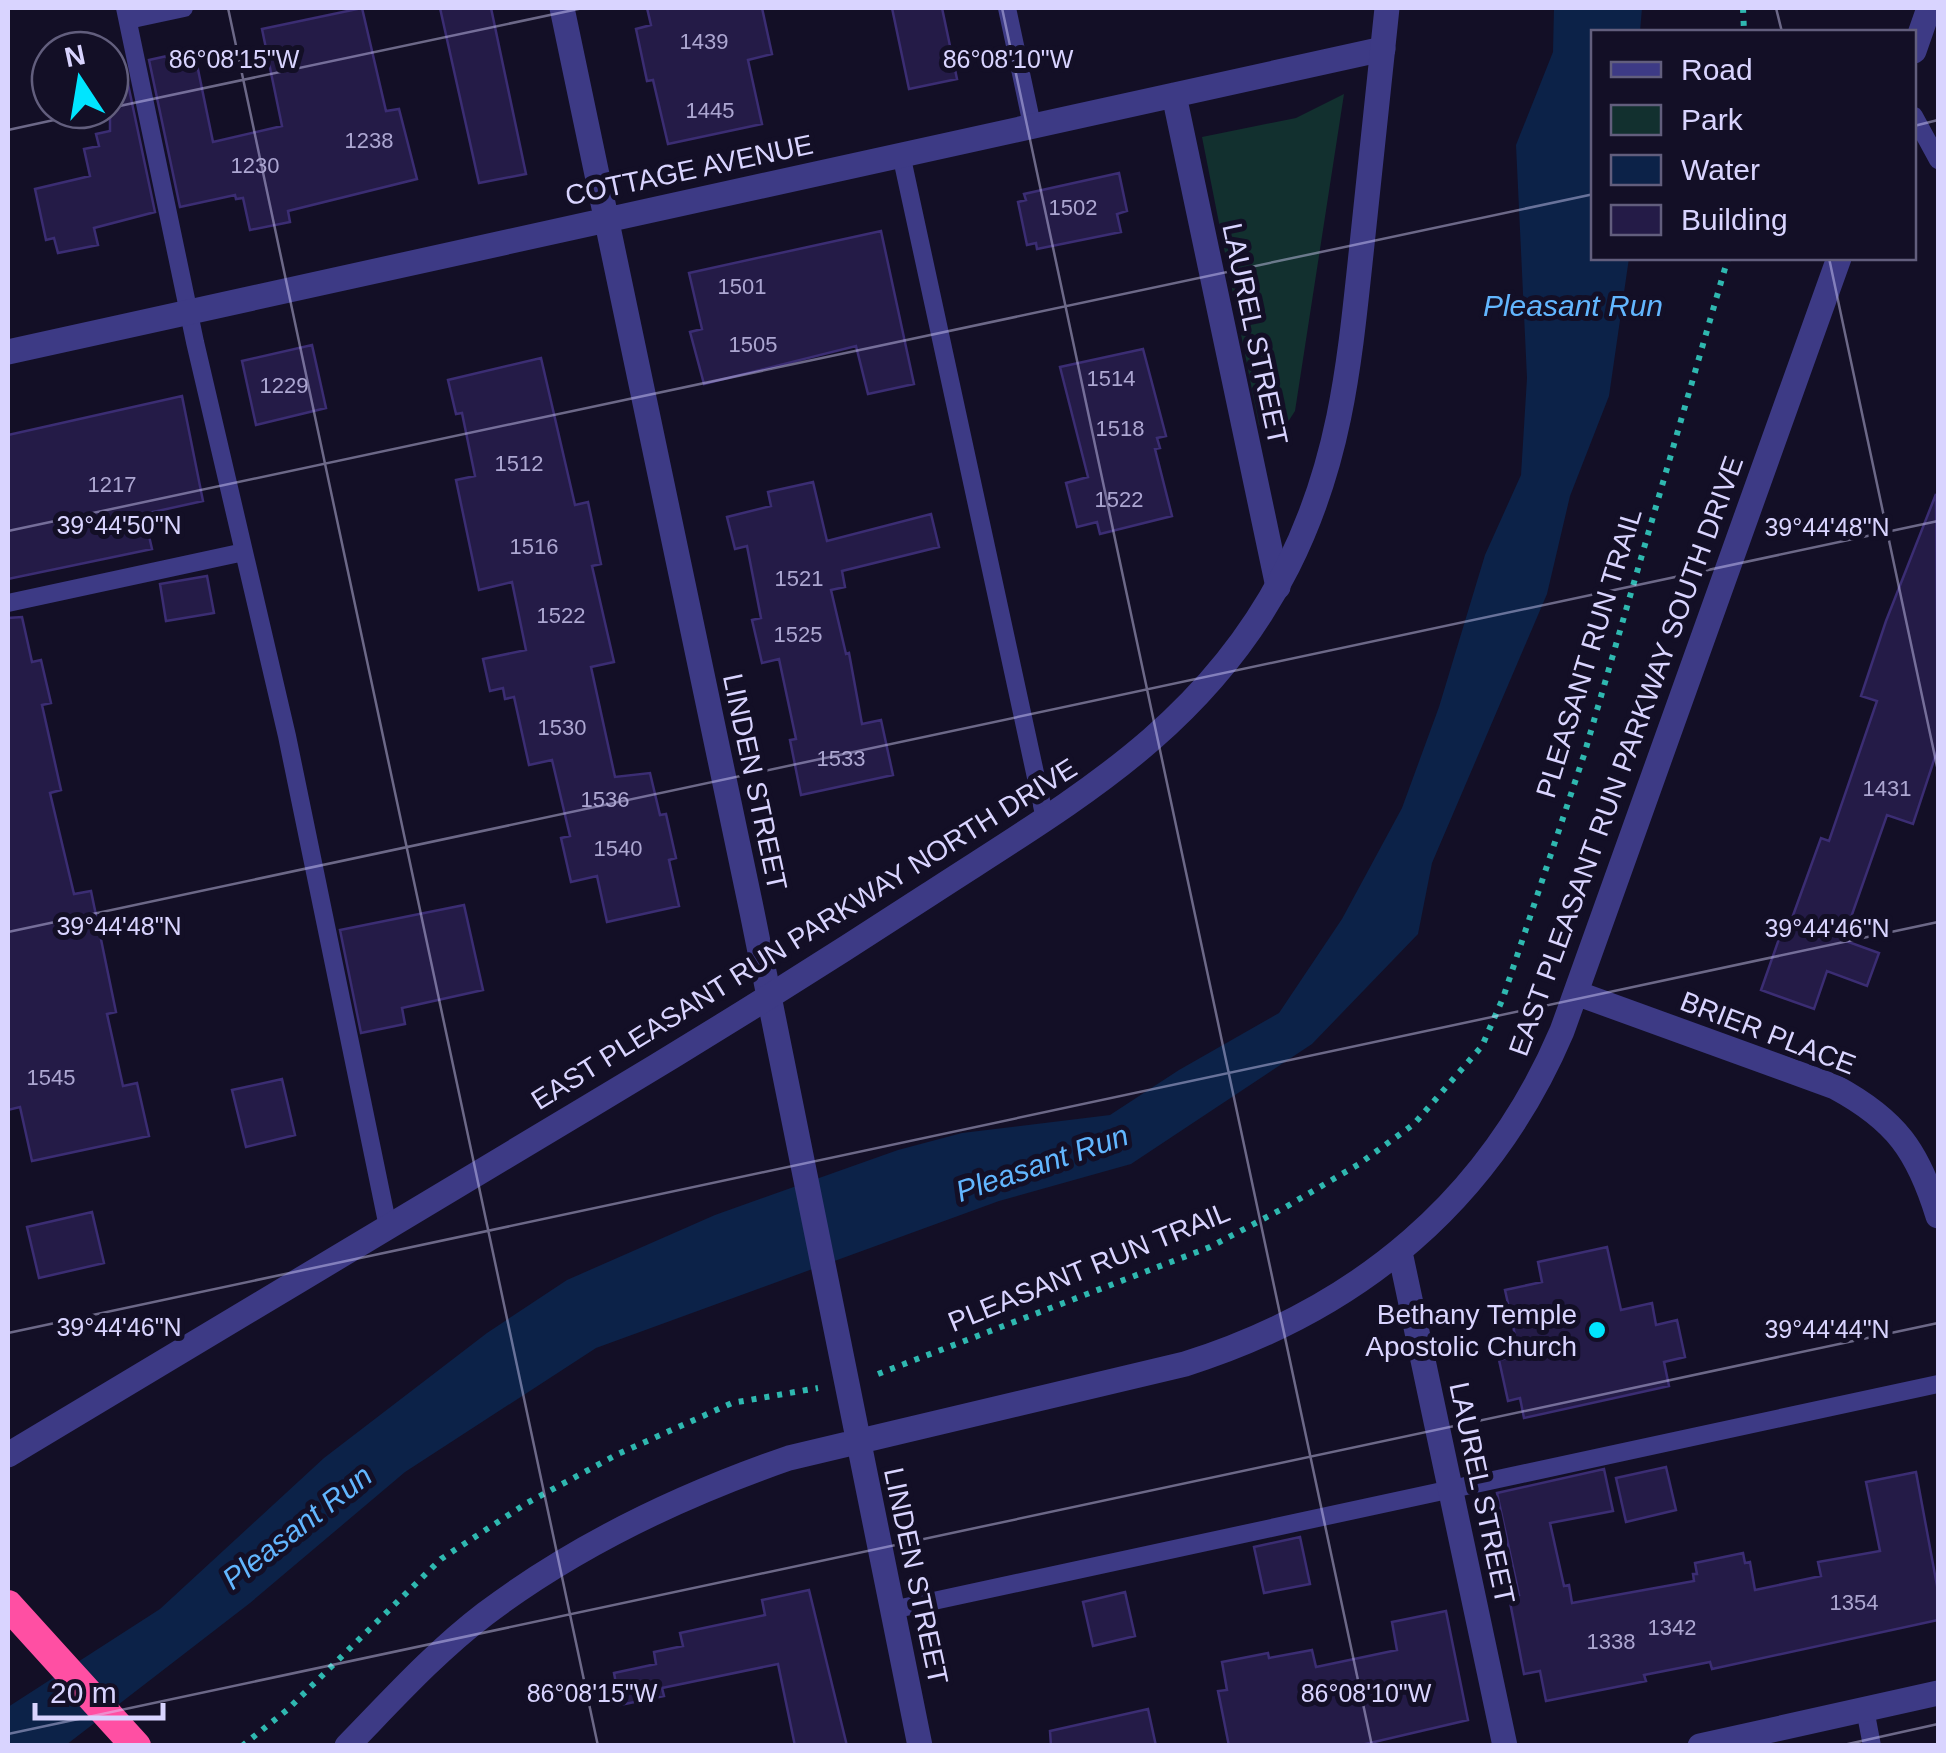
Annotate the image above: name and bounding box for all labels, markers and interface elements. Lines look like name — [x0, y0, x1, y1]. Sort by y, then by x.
house number: 1439 — [680, 29, 728, 54]
north arrow — [30, 30, 130, 130]
legend — [1591, 30, 1916, 260]
text: N — [62, 39, 88, 73]
text: 86°08'15"W — [169, 45, 300, 73]
text: 86°08'10"W — [943, 45, 1074, 73]
text: Road — [1681, 53, 1753, 86]
house number: 1445 — [686, 98, 734, 123]
text: Park — [1681, 103, 1744, 136]
house number: 1238 — [345, 128, 393, 153]
street label: COTTAGE AVENUE — [562, 129, 816, 211]
house number: 1230 — [231, 153, 279, 178]
text: Water — [1681, 153, 1760, 186]
house number: 1502 — [1049, 195, 1097, 220]
text: Building — [1681, 203, 1788, 236]
street label: LAUREL STREET — [1216, 220, 1294, 448]
house number: 1501 — [718, 274, 766, 299]
water label: Pleasant Run — [1483, 289, 1663, 322]
house number: 1505 — [729, 332, 777, 357]
house number: 1514 — [1087, 366, 1135, 391]
house number: 1229 — [260, 373, 308, 398]
house number: 1518 — [1096, 416, 1144, 441]
house number: 1512 — [495, 451, 543, 476]
street label: EAST PLEASANT RUN PARKWAY SOUTH DRIVE — [1503, 452, 1749, 1060]
house number: 1217 — [88, 472, 136, 497]
house number: 1522 — [1095, 487, 1143, 512]
street label: PLEASANT RUN TRAIL — [1530, 505, 1648, 801]
text: 39°44'50"N — [56, 511, 182, 539]
text: 39°44'48"N — [1764, 513, 1890, 541]
house number: 1516 — [510, 534, 558, 559]
house number: 1521 — [775, 566, 823, 591]
house number: 1522 — [537, 603, 585, 628]
house number: 1525 — [774, 622, 822, 647]
street label: LINDEN STREET — [717, 671, 793, 893]
house number: 1530 — [538, 715, 586, 740]
house number: 1533 — [817, 746, 865, 771]
street label: EAST PLEASANT RUN PARKWAY NORTH DRIVE — [526, 752, 1082, 1116]
house number: 1431 — [1863, 776, 1911, 801]
house number: 1536 — [581, 787, 629, 812]
house number: 1540 — [594, 836, 642, 861]
text: 39°44'48"N — [56, 912, 182, 940]
text: 39°44'46"N — [1764, 914, 1890, 942]
street label: BRIER PLACE — [1676, 985, 1860, 1081]
house number: 1545 — [27, 1065, 75, 1090]
water label: Pleasant Run — [951, 1118, 1133, 1208]
street label: PLEASANT RUN TRAIL — [944, 1196, 1234, 1338]
place label: Bethany Temple Apostolic Church — [1365, 1299, 1577, 1362]
text: 39°44'46"N — [56, 1313, 182, 1341]
text: 39°44'44"N — [1764, 1315, 1890, 1343]
marker: Bethany Temple Apostolic Church — [1586, 1319, 1608, 1341]
street label: LAUREL STREET — [1443, 1379, 1521, 1607]
water label: Pleasant Run — [216, 1459, 378, 1595]
street label: LINDEN STREET — [878, 1465, 954, 1687]
house number: 1354 — [1830, 1590, 1878, 1615]
house number: 1342 — [1648, 1615, 1696, 1640]
house number: 1338 — [1587, 1629, 1635, 1654]
scale bar — [35, 1658, 162, 1720]
text: 20 m — [50, 1676, 117, 1709]
text: 86°08'15"W — [527, 1679, 658, 1707]
text: 86°08'10"W — [1301, 1679, 1432, 1707]

